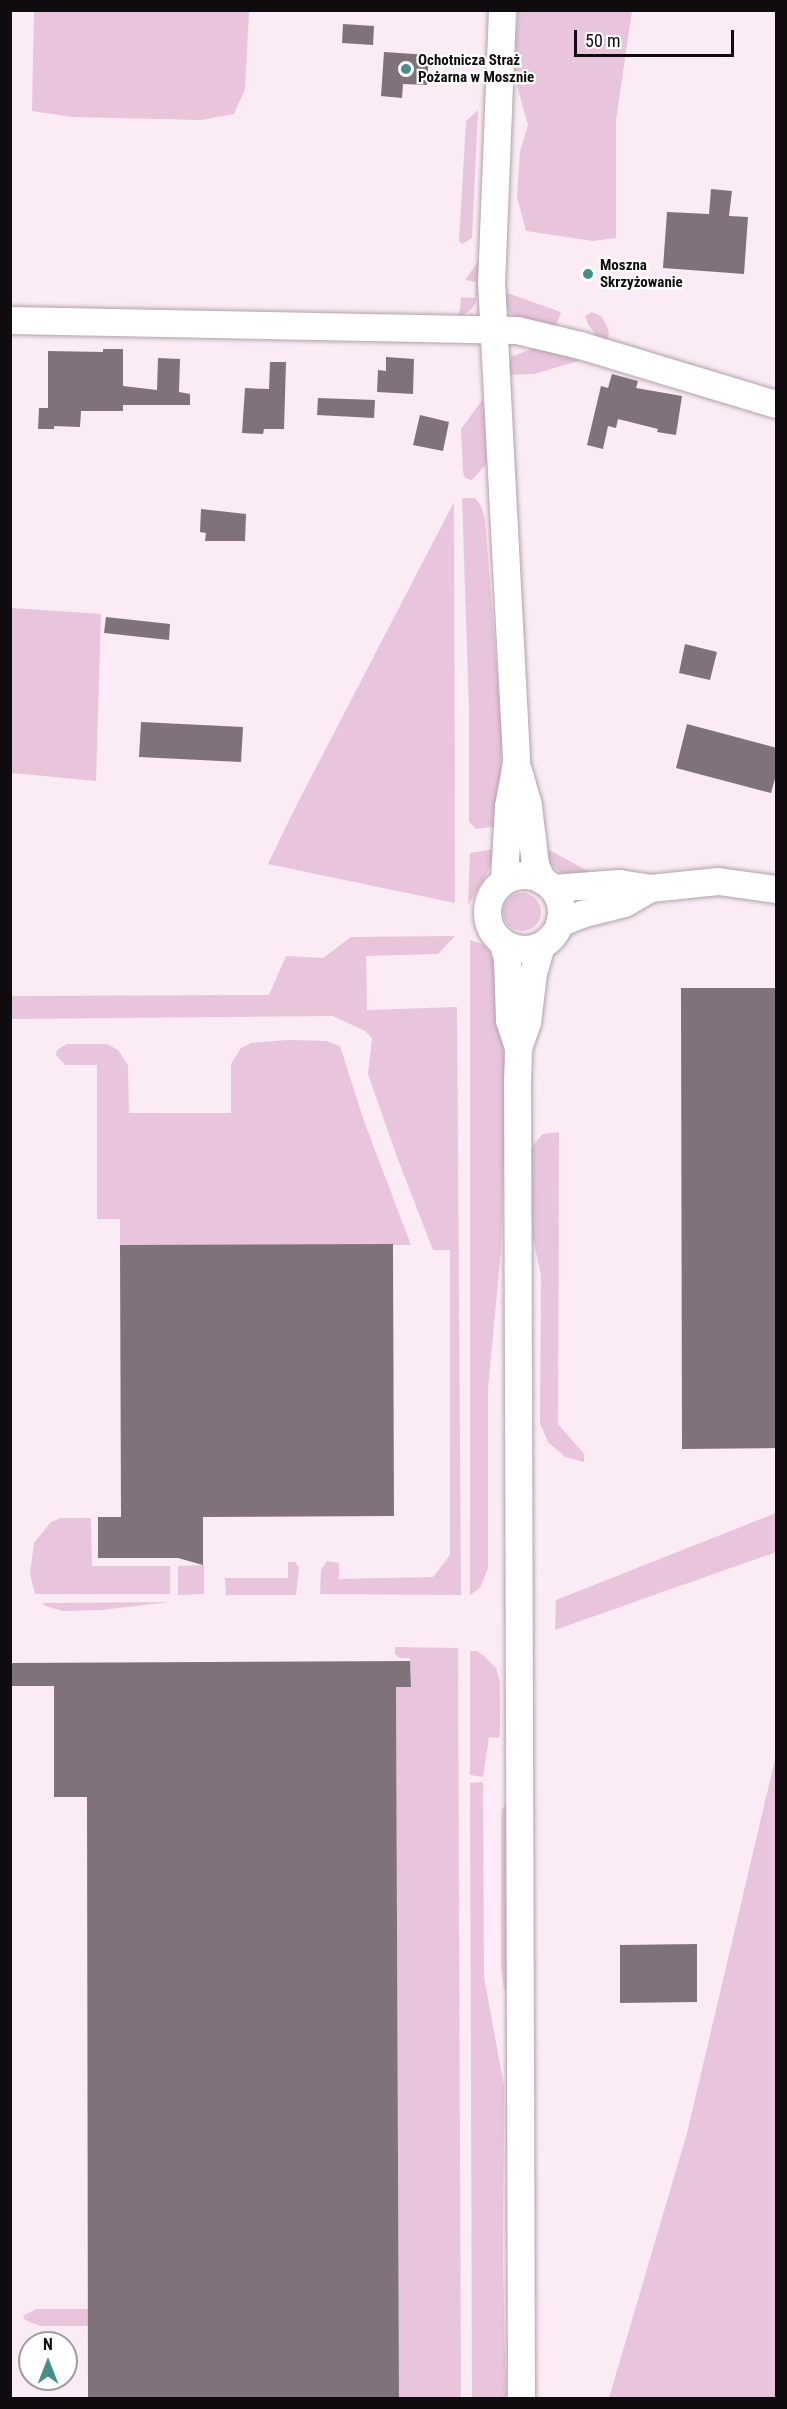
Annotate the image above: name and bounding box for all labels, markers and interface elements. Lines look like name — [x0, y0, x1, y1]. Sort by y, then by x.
scale bar — [577, 18, 738, 56]
text: 50 m — [585, 30, 620, 51]
place label: Ochotnicza Straż Pożarna w Mosznie — [418, 51, 534, 86]
marker: Ochotnicza Straż Pożarna w Mosznie — [399, 62, 413, 76]
place label: Moszna Skrzyżowanie — [600, 256, 683, 291]
marker: Moszna Skrzyżowanie — [581, 267, 595, 281]
north arrow — [18, 2331, 78, 2391]
text: N — [43, 2335, 53, 2354]

